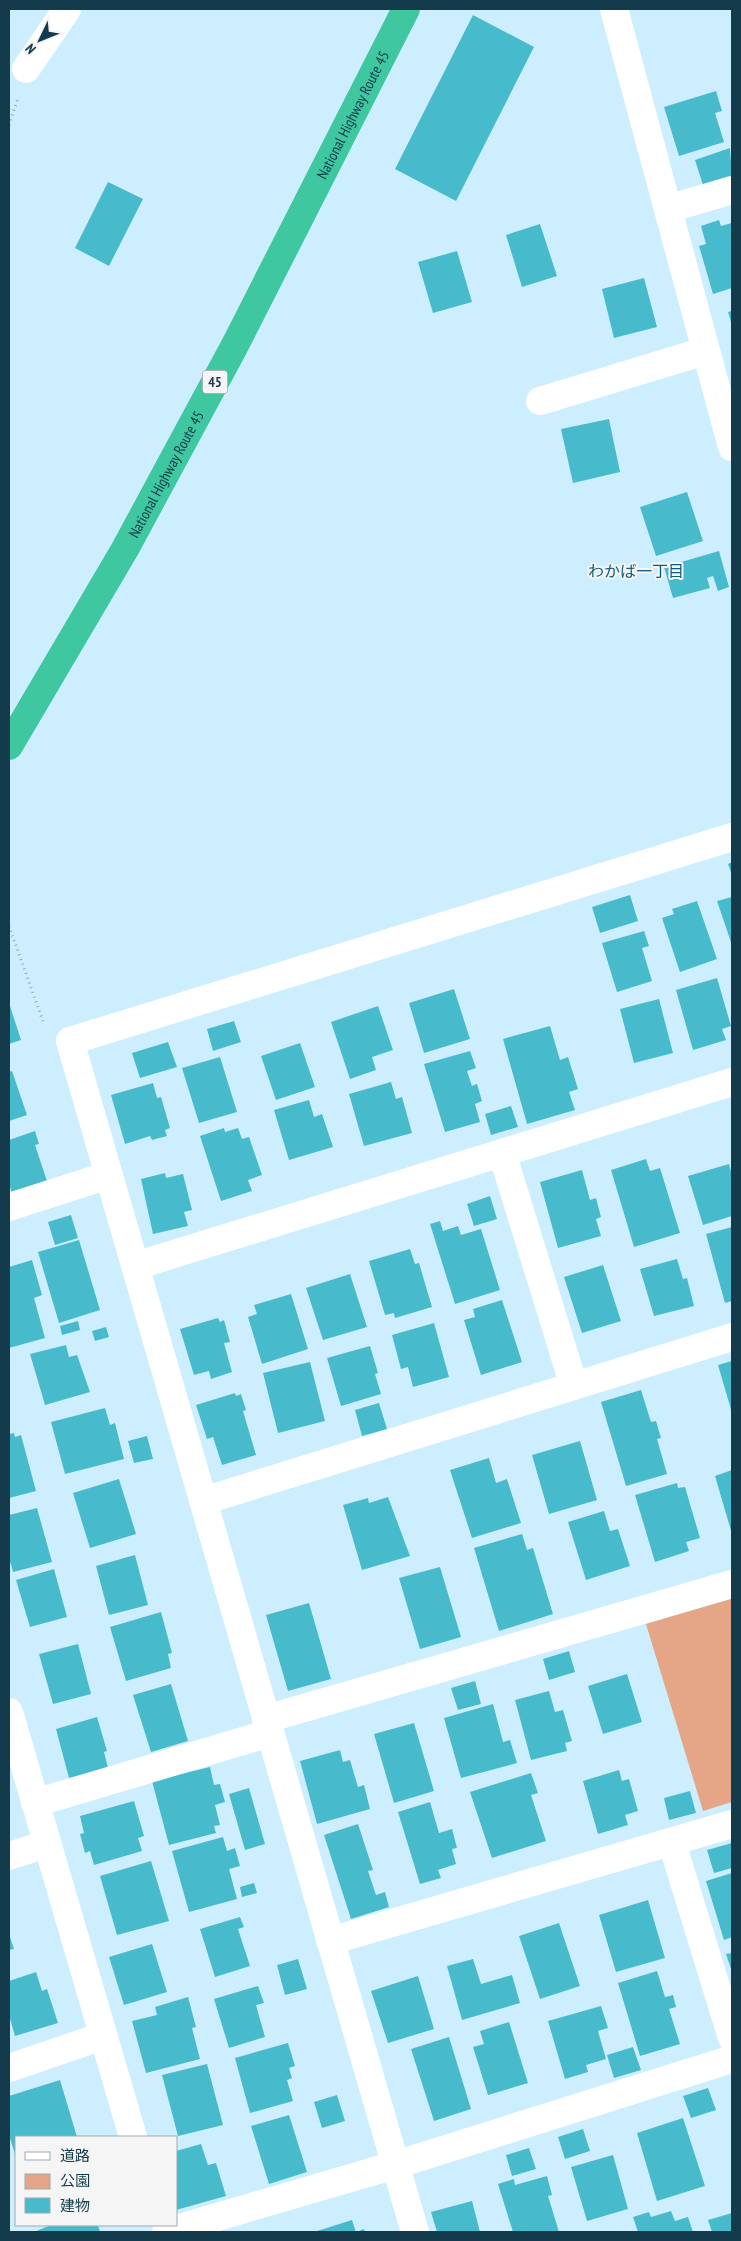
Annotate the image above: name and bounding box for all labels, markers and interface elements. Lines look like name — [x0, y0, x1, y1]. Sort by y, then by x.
north arrow — [15, 15, 65, 65]
text: N — [21, 40, 40, 58]
street label: National Highway Route 45 — [312, 47, 393, 182]
road number: 45 — [202, 371, 228, 394]
street label: National Highway Route 45 — [124, 407, 208, 541]
district label: わかば一丁目 — [588, 561, 684, 581]
legend — [15, 2136, 178, 2226]
text: 道路 — [60, 2146, 90, 2165]
text: 公園 — [60, 2171, 90, 2190]
text: 建物 — [60, 2196, 90, 2215]

